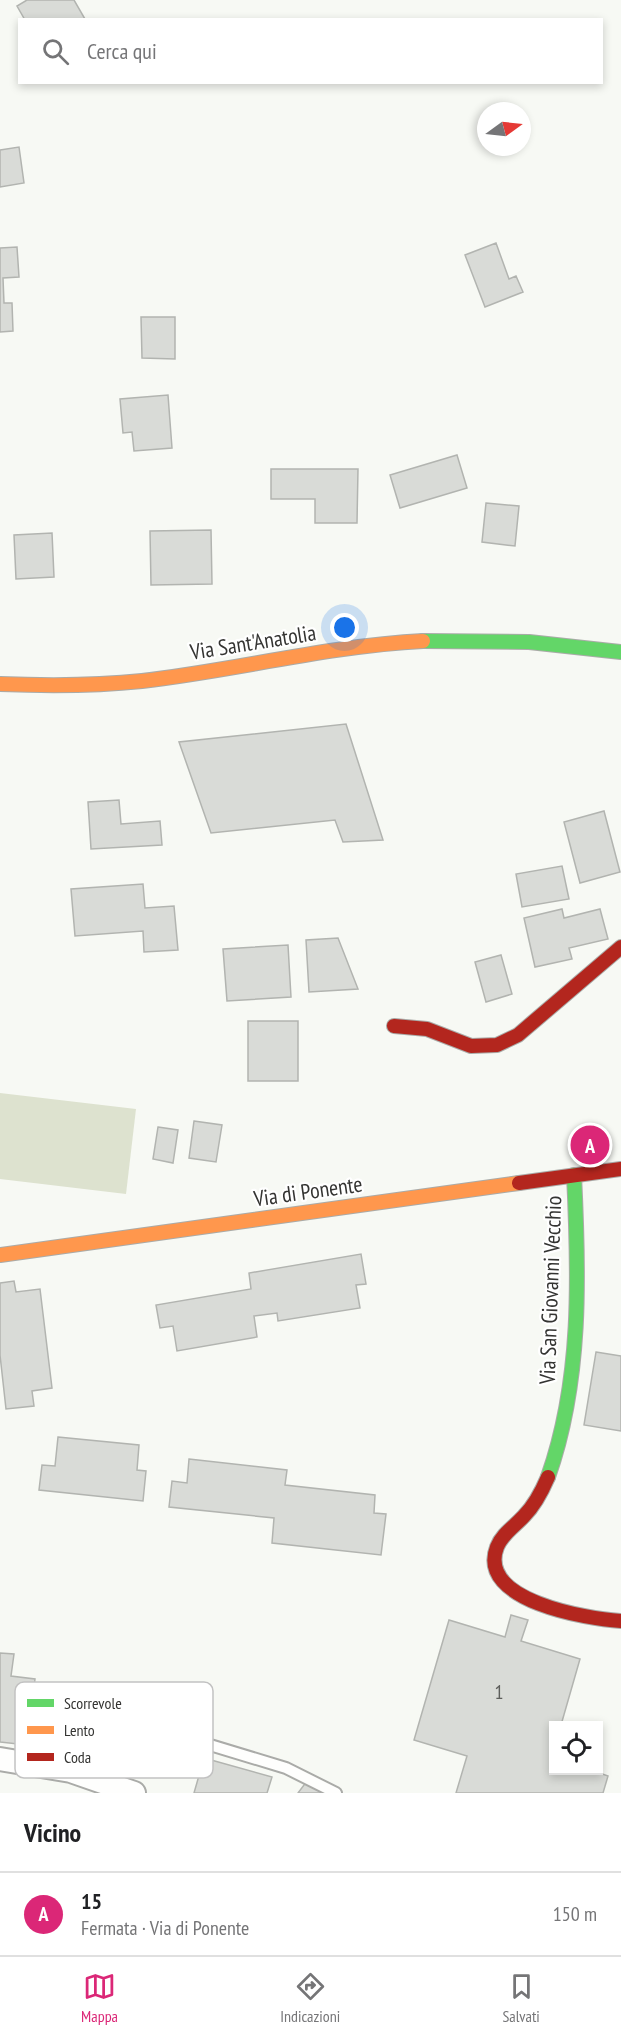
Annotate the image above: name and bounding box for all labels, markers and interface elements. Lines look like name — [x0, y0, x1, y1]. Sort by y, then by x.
search box — [18, 18, 603, 84]
icon: search — [39, 35, 72, 68]
text: Cerca qui — [87, 37, 157, 65]
north arrow — [477, 102, 531, 156]
your location — [330, 613, 359, 642]
street label: Via Sant'Anatolia — [187, 618, 318, 666]
pin: A — [570, 1122, 610, 1168]
street label: Via di Ponente — [251, 1170, 364, 1213]
street label: Via San Giovanni Vecchio — [533, 1195, 567, 1386]
house number: 1 — [495, 1679, 504, 1705]
legend — [15, 1682, 213, 1778]
text: Scorrevole — [64, 1693, 122, 1713]
text: Lento — [64, 1720, 95, 1740]
map controls — [549, 1721, 603, 1775]
button: locate — [549, 1721, 603, 1775]
text: Coda — [64, 1747, 91, 1767]
text: Vicino — [24, 1816, 81, 1849]
text: 15 — [81, 1887, 102, 1915]
text: A — [38, 1901, 49, 1927]
text: 150 m — [553, 1901, 597, 1927]
text: Fermata · Via di Ponente — [81, 1915, 249, 1941]
tab: Mappa — [81, 1970, 118, 2026]
tab: Indicazioni — [280, 1970, 340, 2026]
tab: Salvati — [502, 1970, 540, 2026]

